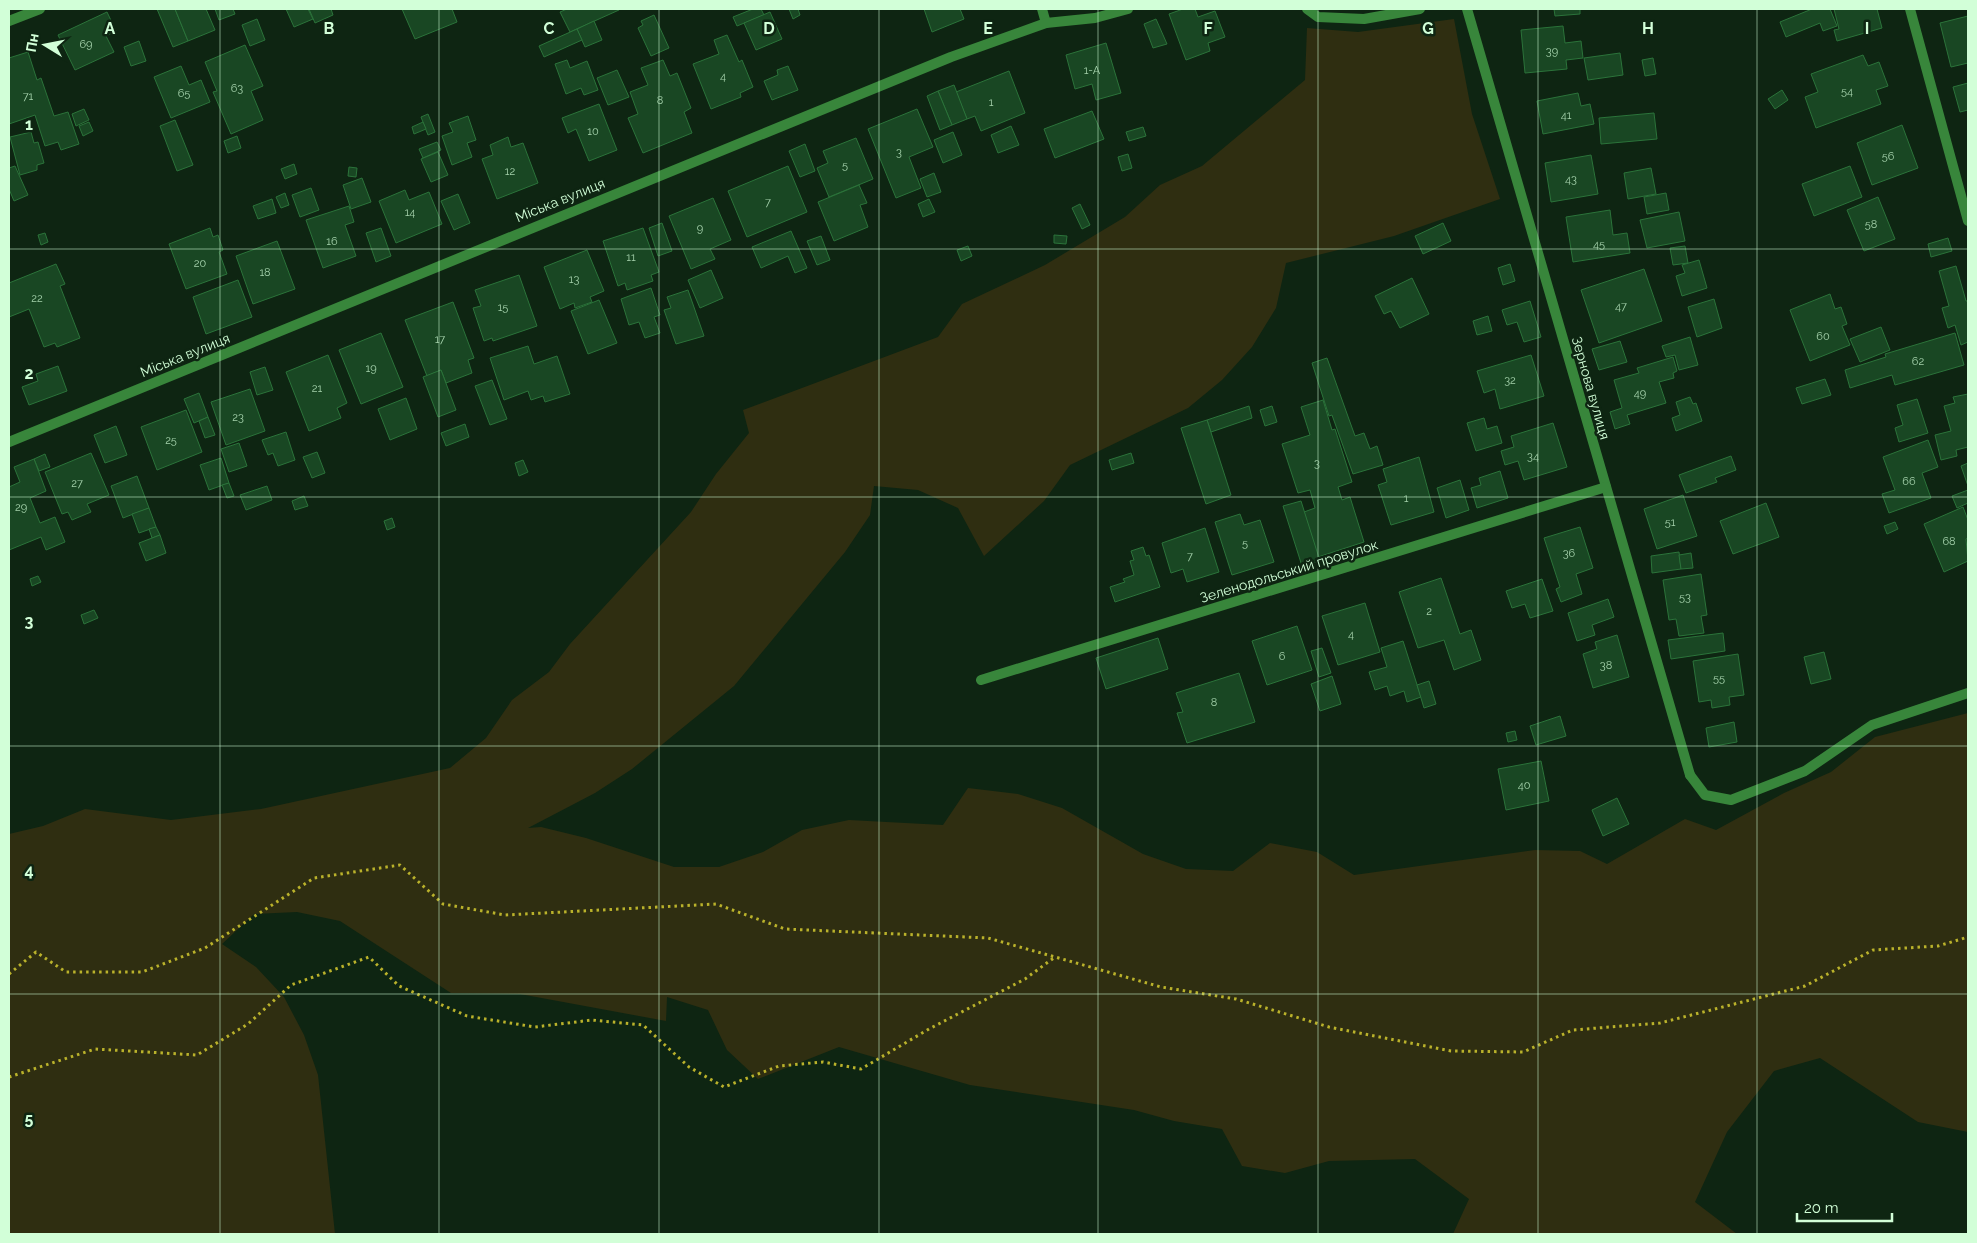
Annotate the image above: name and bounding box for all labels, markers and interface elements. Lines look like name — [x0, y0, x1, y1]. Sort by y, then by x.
text: A — [105, 19, 116, 38]
text: B — [324, 19, 335, 38]
text: C — [544, 19, 555, 38]
text: D — [763, 19, 775, 38]
text: E — [983, 19, 993, 38]
text: F — [1203, 19, 1213, 38]
text: G — [1422, 19, 1434, 38]
text: H — [1642, 19, 1654, 38]
text: I — [1865, 19, 1869, 38]
north arrow — [20, 20, 70, 70]
text: Пн — [23, 32, 42, 53]
house number: 69 — [79, 38, 93, 51]
house number: 39 — [1546, 45, 1558, 58]
house number: 1-А — [1084, 64, 1101, 77]
house number: 4 — [720, 70, 726, 83]
house number: 63 — [231, 82, 243, 95]
house number: 54 — [1841, 85, 1853, 98]
house number: 65 — [178, 87, 190, 100]
house number: 71 — [23, 90, 34, 103]
house number: 8 — [657, 94, 663, 107]
house number: 1 — [989, 96, 994, 109]
house number: 41 — [1561, 109, 1572, 122]
text: 1 — [25, 115, 33, 134]
house number: 10 — [587, 125, 599, 138]
house number: 3 — [896, 146, 902, 159]
house number: 56 — [1882, 150, 1895, 163]
house number: 5 — [842, 159, 848, 172]
house number: 12 — [505, 165, 515, 178]
house number: 43 — [1565, 173, 1577, 186]
street label: Міська вулиця — [513, 175, 607, 225]
house number: 7 — [765, 196, 771, 209]
house number: 14 — [405, 206, 415, 219]
house number: 58 — [1865, 218, 1877, 231]
house number: 9 — [697, 222, 703, 235]
house number: 16 — [326, 235, 338, 248]
house number: 45 — [1593, 238, 1605, 251]
house number: 11 — [626, 251, 636, 264]
house number: 20 — [194, 257, 206, 270]
house number: 18 — [259, 266, 271, 279]
house number: 13 — [569, 273, 579, 286]
house number: 22 — [31, 292, 43, 305]
house number: 47 — [1615, 300, 1627, 313]
house number: 15 — [498, 301, 508, 314]
street label: Міська вулиця — [138, 330, 232, 380]
house number: 60 — [1816, 330, 1830, 343]
house number: 17 — [435, 333, 445, 346]
street label: Зернова вулиця — [1569, 335, 1613, 441]
house number: 62 — [1912, 355, 1924, 368]
house number: 19 — [365, 362, 377, 375]
text: 2 — [24, 364, 34, 383]
house number: 32 — [1504, 374, 1516, 387]
house number: 21 — [312, 382, 323, 395]
house number: 49 — [1634, 387, 1646, 400]
house number: 23 — [232, 411, 244, 424]
house number: 25 — [165, 434, 177, 447]
house number: 34 — [1527, 450, 1539, 463]
house number: 3 — [1314, 457, 1320, 470]
house number: 66 — [1902, 475, 1916, 488]
house number: 27 — [71, 477, 83, 490]
house number: 1 — [1404, 492, 1409, 505]
house number: 29 — [15, 501, 27, 514]
house number: 51 — [1665, 516, 1676, 529]
house number: 68 — [1942, 535, 1956, 548]
street label: Зеленодольський провулок — [1198, 536, 1380, 606]
house number: 5 — [1242, 537, 1248, 550]
house number: 36 — [1563, 547, 1576, 560]
house number: 7 — [1187, 550, 1193, 563]
house number: 53 — [1679, 591, 1691, 604]
house number: 2 — [1426, 605, 1432, 618]
text: 3 — [25, 612, 34, 631]
house number: 4 — [1348, 628, 1354, 641]
house number: 6 — [1279, 650, 1286, 663]
house number: 38 — [1600, 659, 1612, 672]
house number: 55 — [1713, 672, 1725, 685]
house number: 8 — [1211, 696, 1217, 709]
house number: 40 — [1518, 779, 1531, 792]
text: 4 — [24, 861, 34, 880]
text: 5 — [25, 1109, 34, 1128]
scale bar — [1797, 1190, 1892, 1222]
text: 20 m — [1804, 1199, 1839, 1217]

